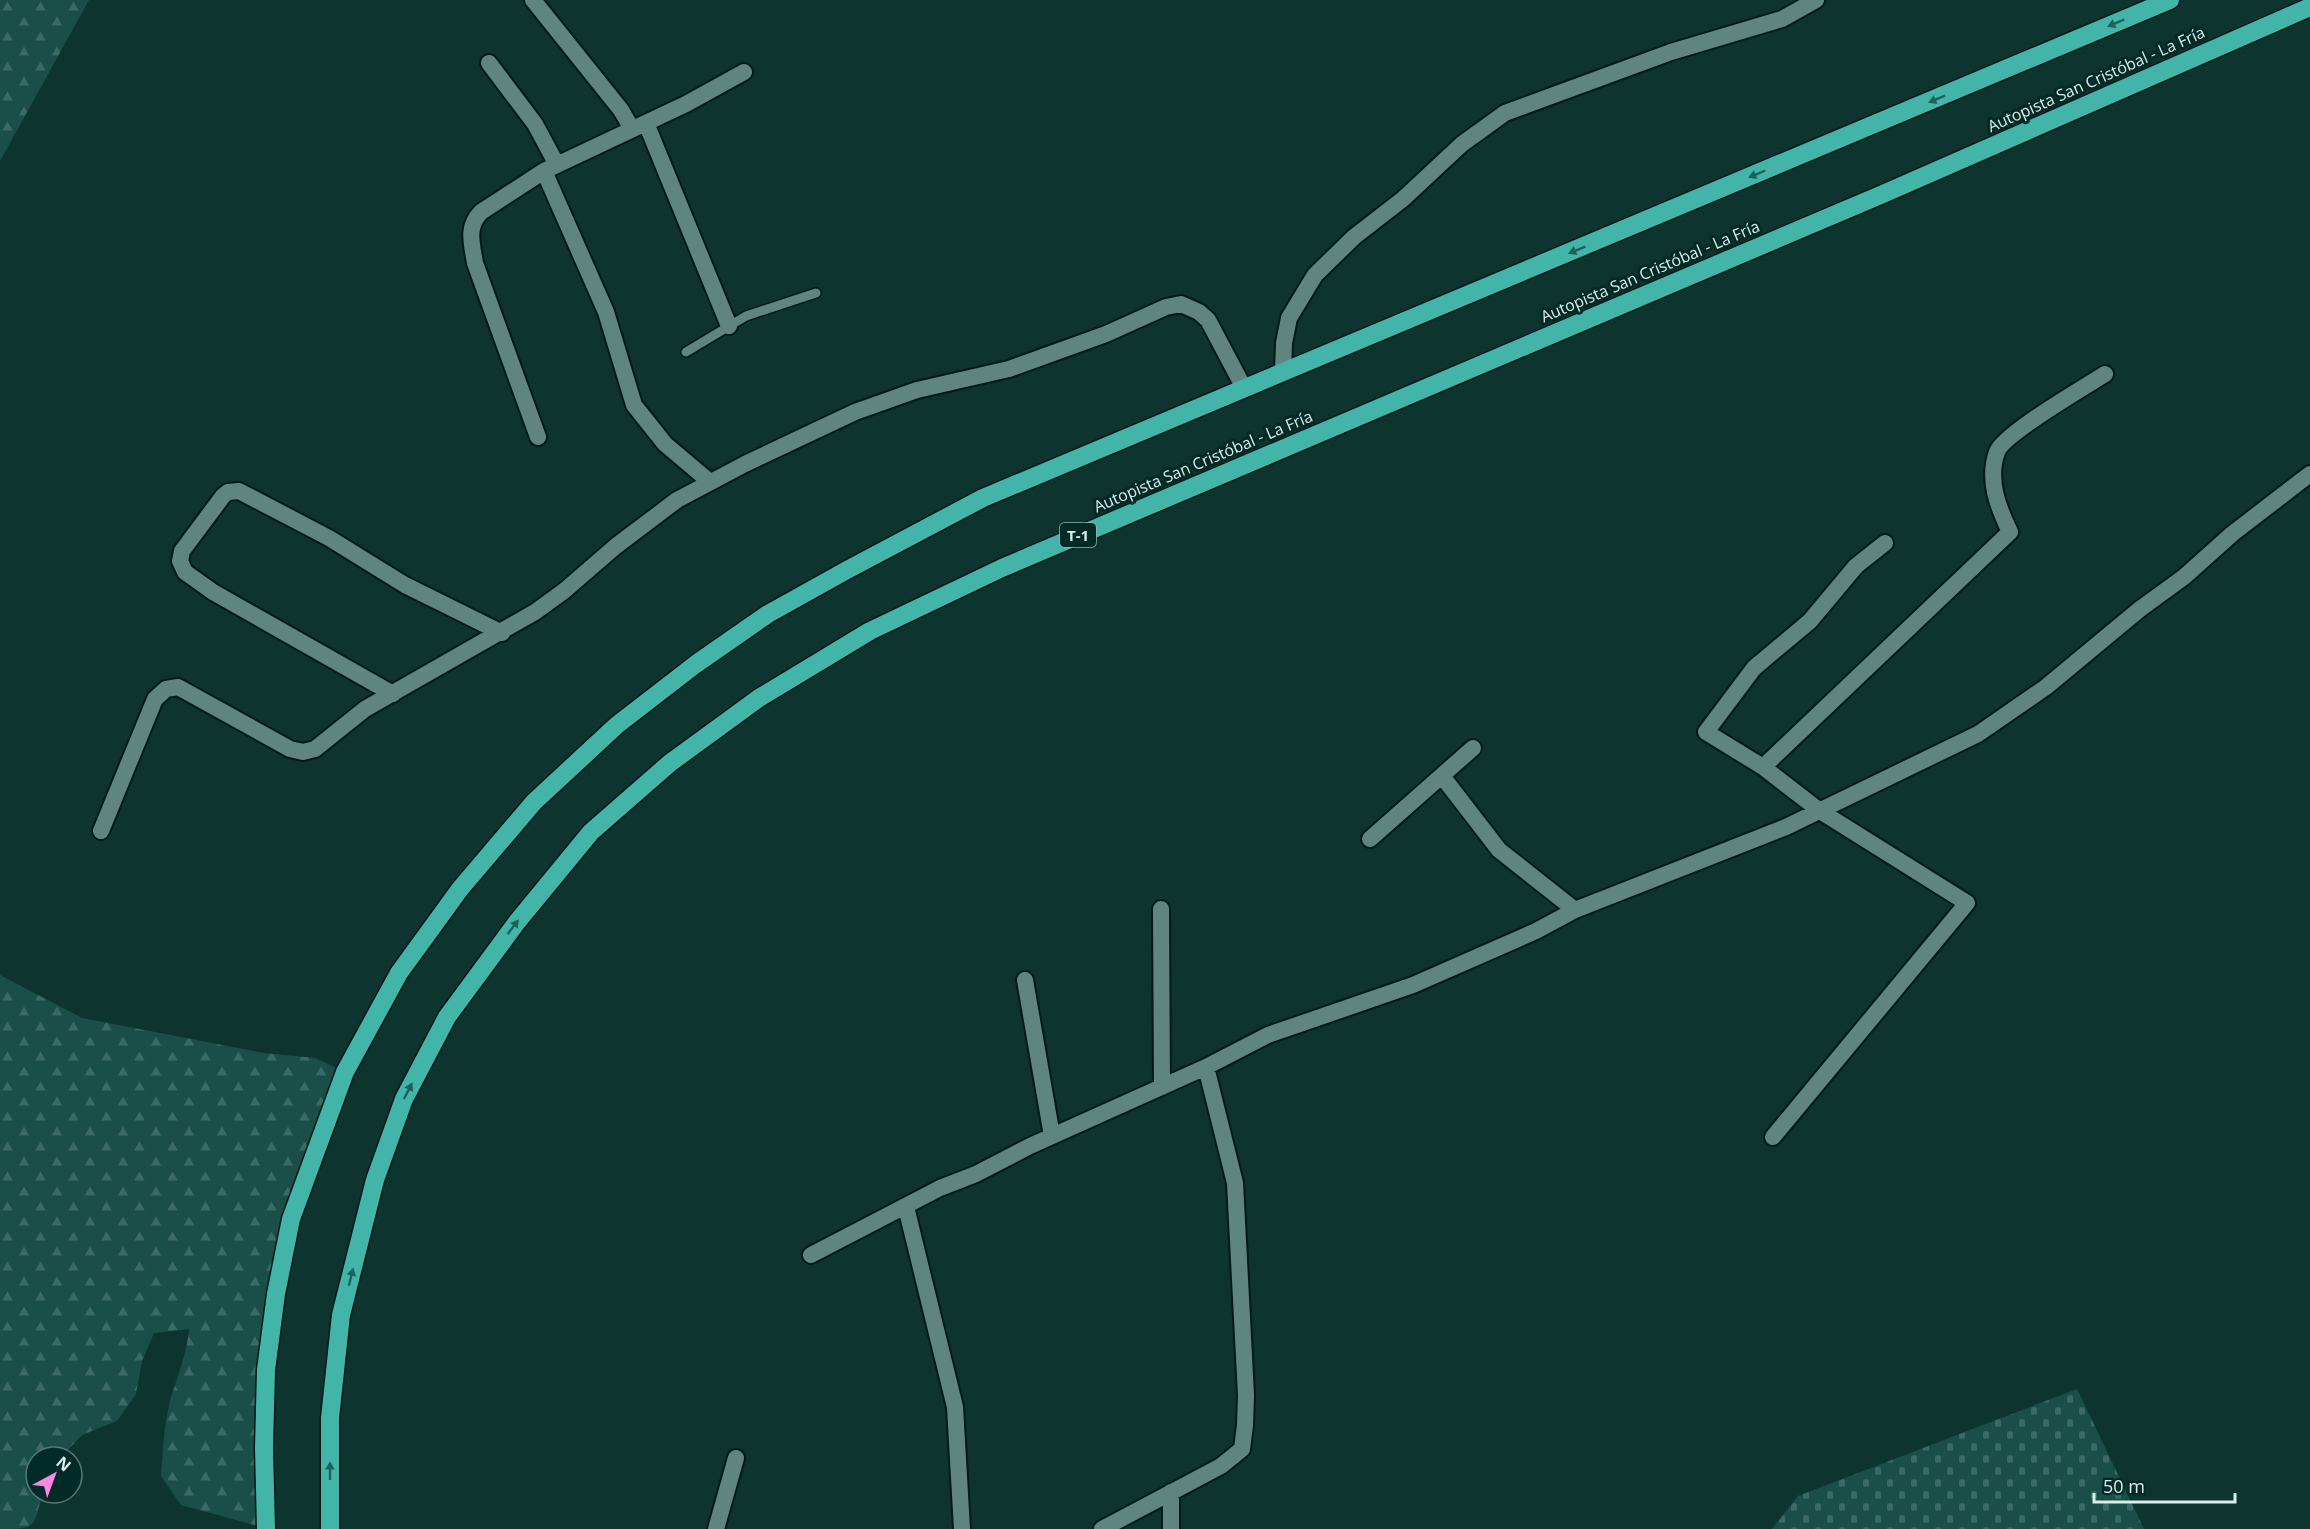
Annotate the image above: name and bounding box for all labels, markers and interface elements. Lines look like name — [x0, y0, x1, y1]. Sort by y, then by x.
one-way arrow — [2107, 18, 2125, 28]
street label: Autopista San Cristóbal - La Fría — [1984, 21, 2208, 137]
one-way arrow — [1927, 94, 1945, 104]
one-way arrow — [1748, 170, 1766, 180]
street label: Autopista San Cristóbal - La Fría — [1537, 215, 1763, 327]
one-way arrow — [1568, 246, 1586, 255]
street label: Autopista San Cristóbal - La Fría — [1090, 405, 1316, 517]
road number: T-1 — [1060, 523, 1096, 547]
one-way arrow — [506, 920, 518, 935]
one-way arrow — [403, 1083, 413, 1100]
one-way arrow — [346, 1268, 356, 1286]
north arrow — [24, 1445, 84, 1505]
text: N — [52, 1451, 76, 1476]
one-way arrow — [325, 1461, 335, 1480]
scale bar — [2094, 1466, 2235, 1504]
text: 50 m — [2103, 1474, 2145, 1498]

